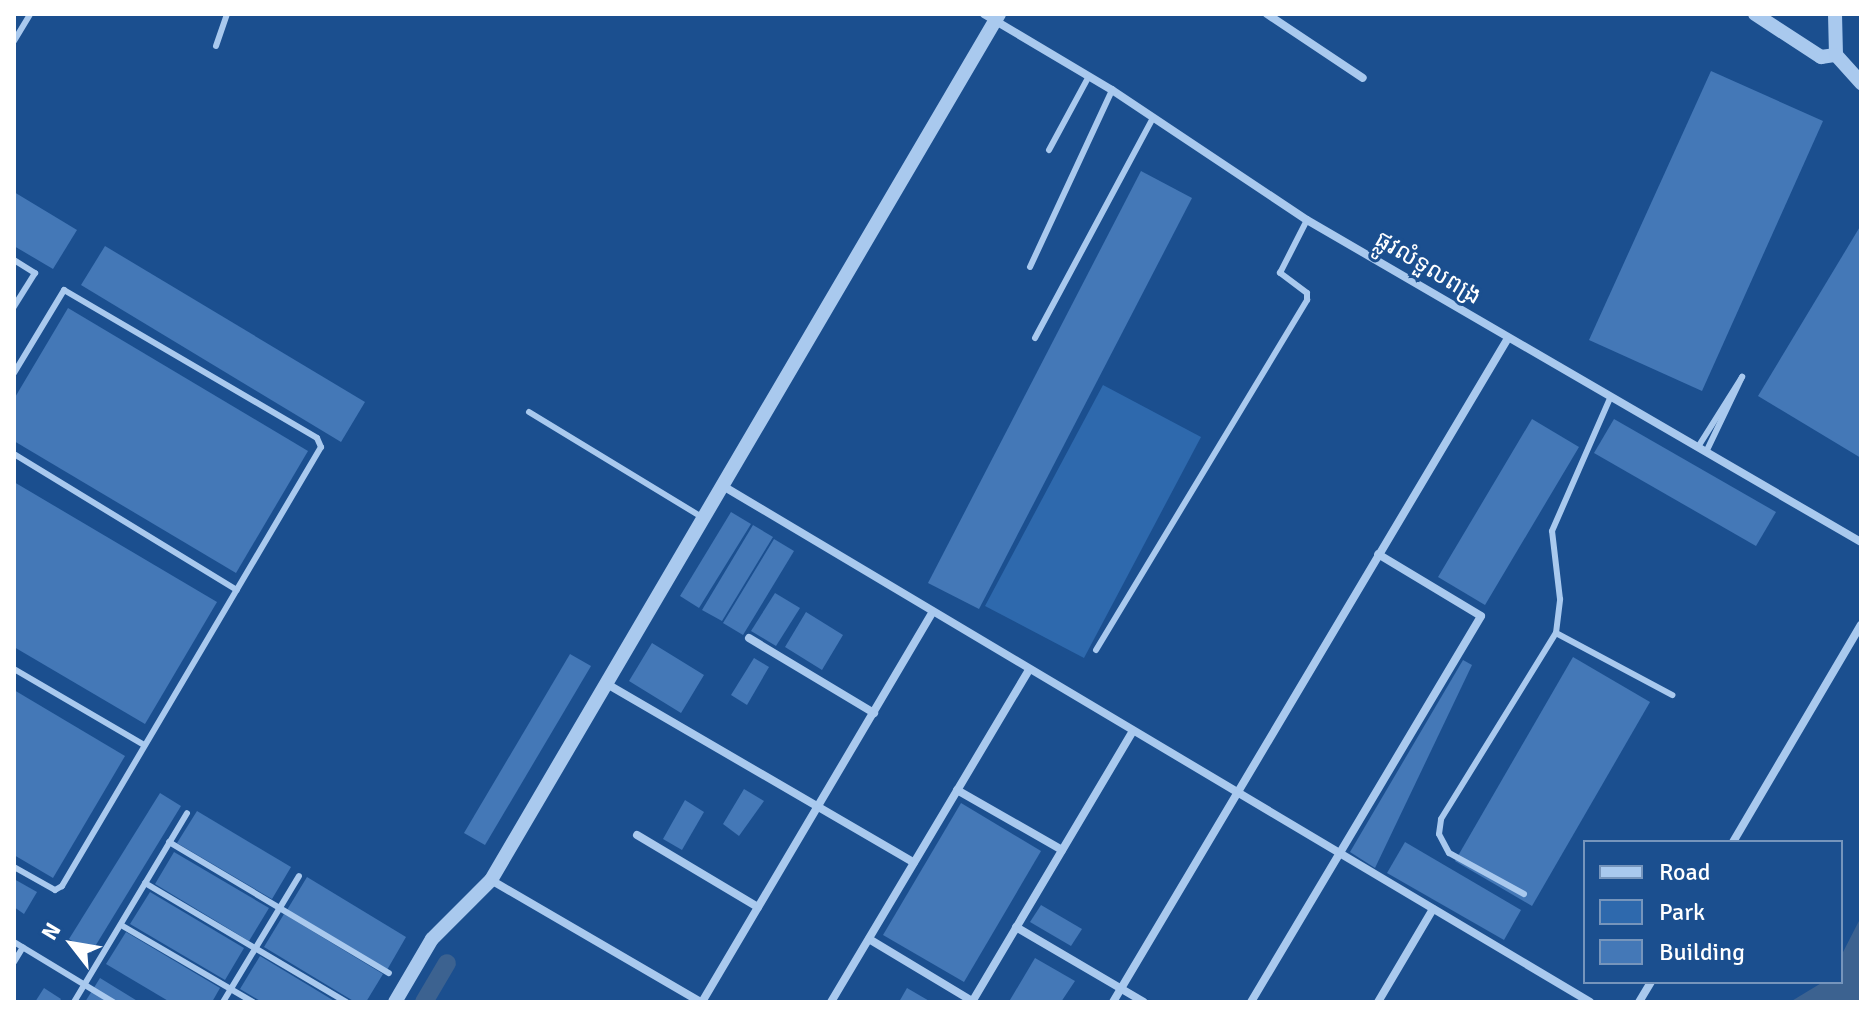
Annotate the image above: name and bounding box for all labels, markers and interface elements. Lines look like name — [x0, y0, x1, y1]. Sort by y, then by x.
street label: ផ្លូវលំទួលពង្រ — [1369, 225, 1487, 311]
legend — [1583, 840, 1843, 984]
text: Road — [1659, 857, 1710, 887]
text: Park — [1659, 897, 1705, 927]
north arrow — [32, 904, 112, 984]
text: N — [35, 918, 67, 945]
text: Building — [1659, 937, 1745, 967]

